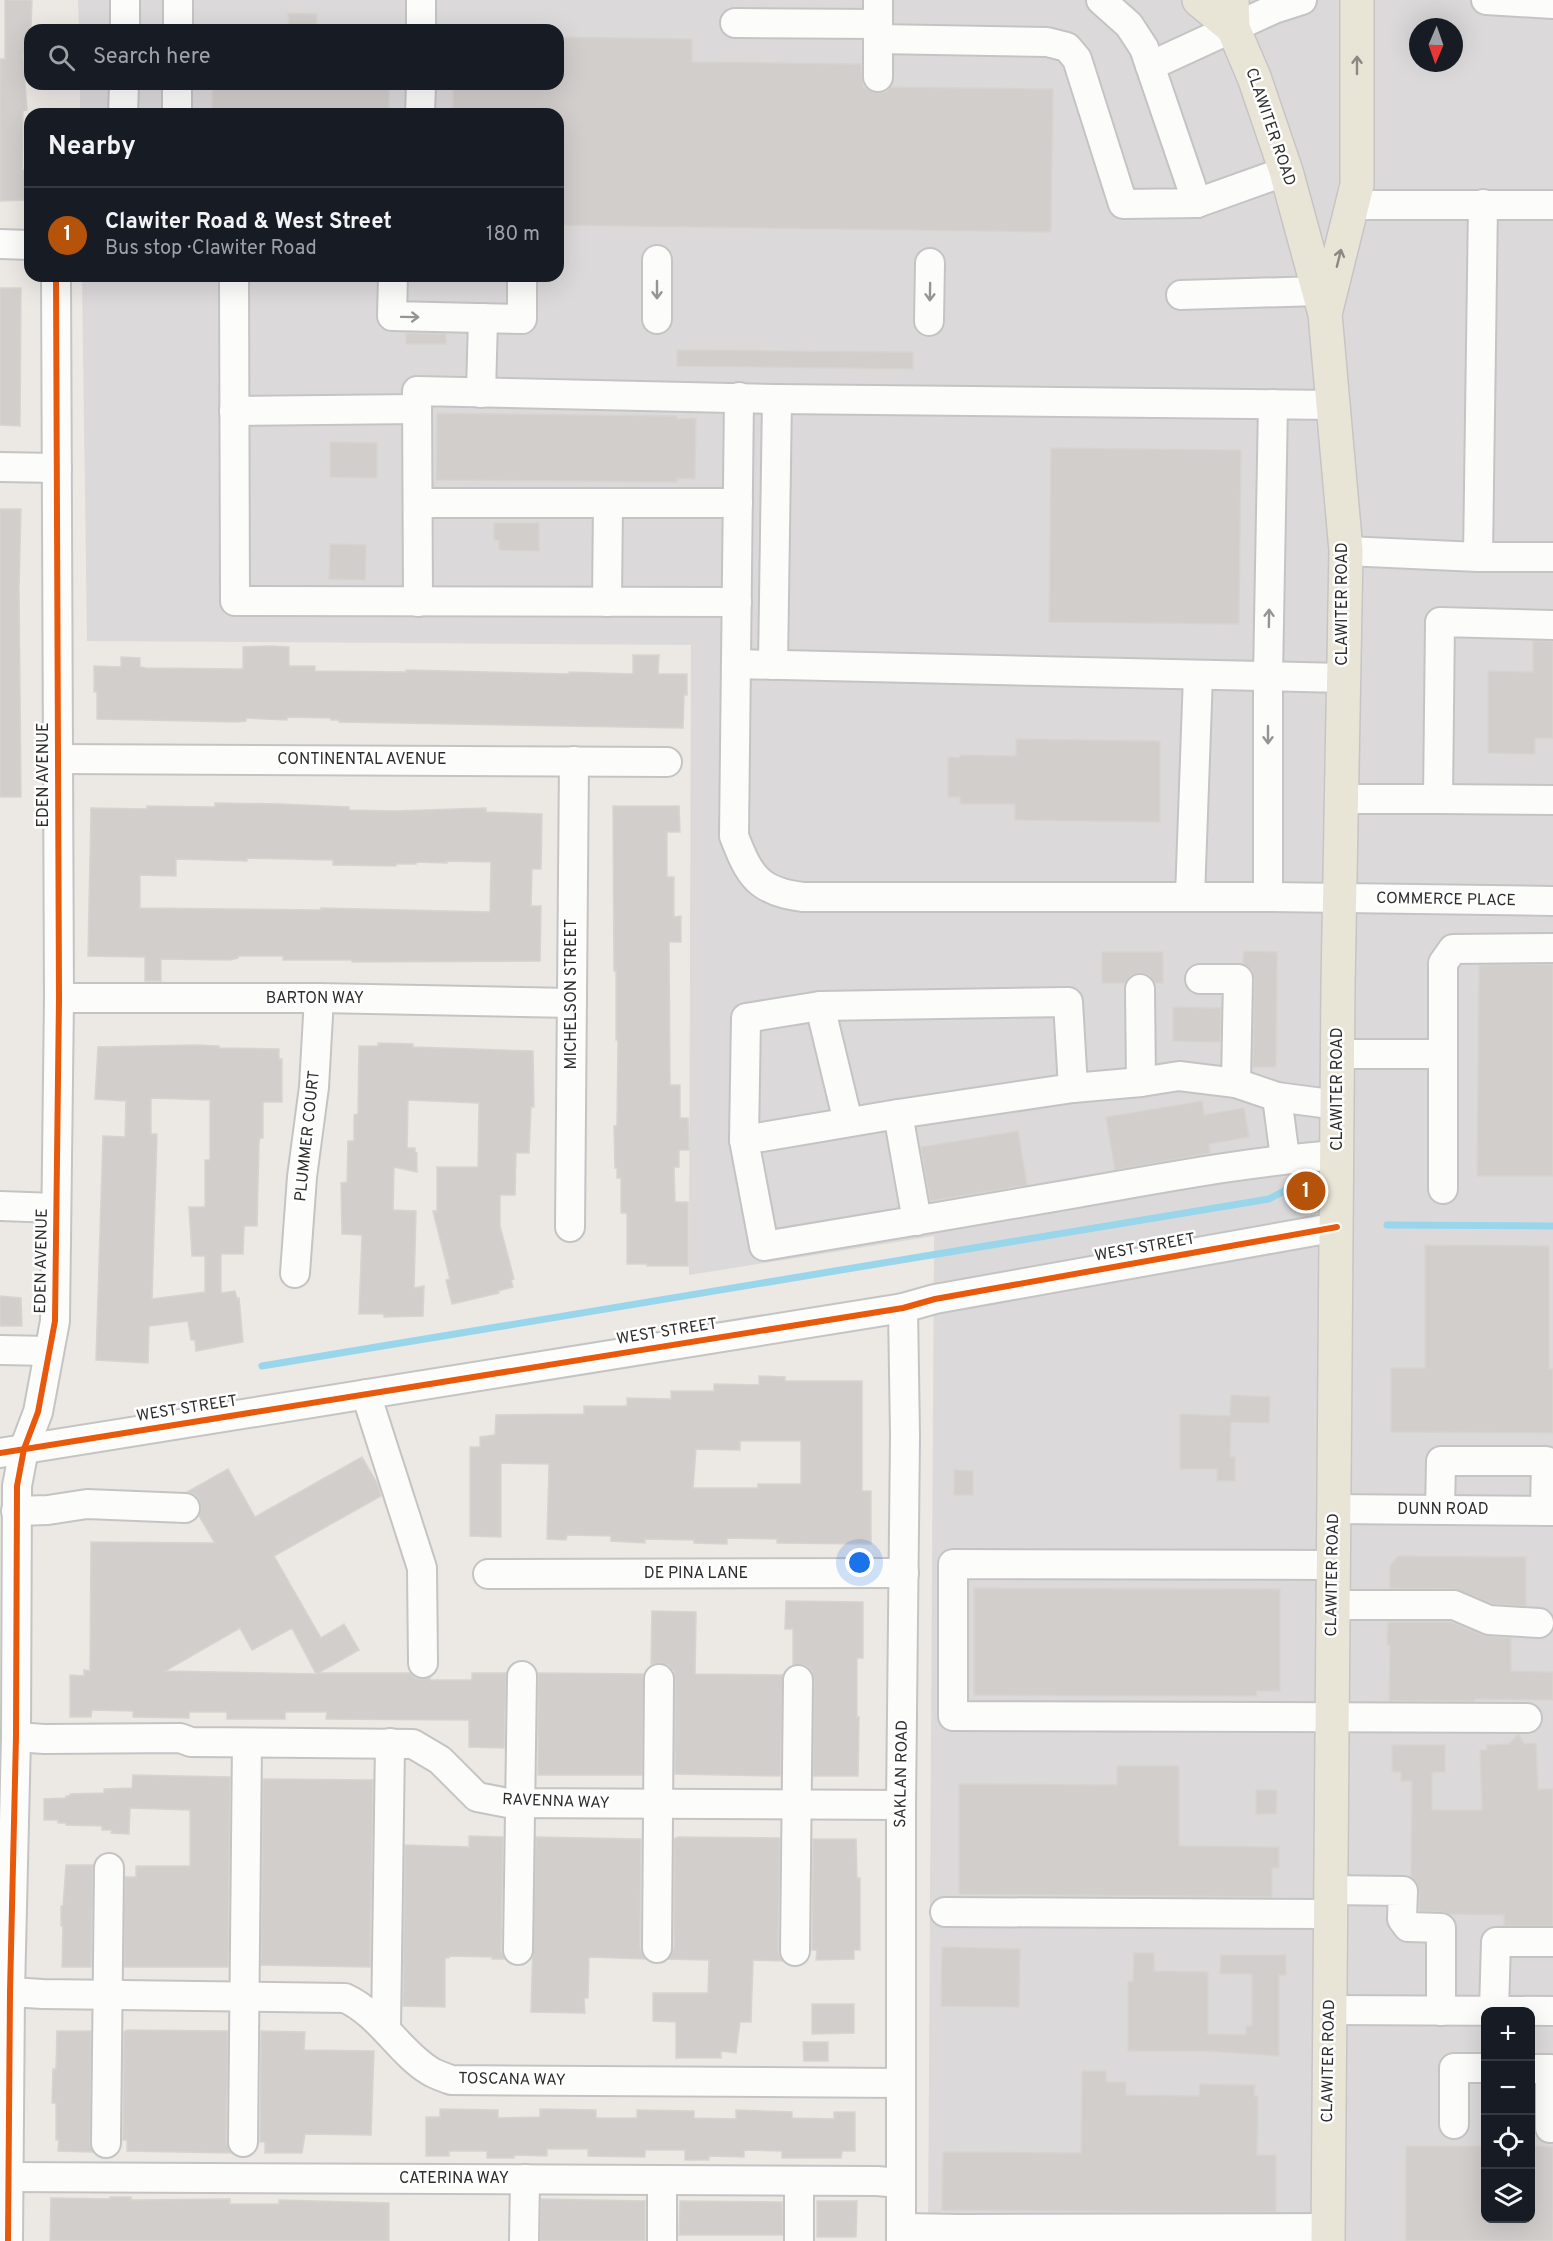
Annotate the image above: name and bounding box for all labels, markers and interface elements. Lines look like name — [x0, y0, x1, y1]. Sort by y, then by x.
north arrow — [1409, 18, 1463, 72]
search box — [24, 24, 564, 90]
icon: search — [45, 41, 78, 74]
text: Search here — [93, 44, 211, 71]
one-way arrow — [1351, 55, 1363, 75]
street label: CLAWITER ROAD — [1240, 65, 1300, 189]
text: Nearby — [48, 131, 136, 164]
text: Clawiter Road & West Street — [105, 209, 392, 236]
text: 1 — [64, 222, 72, 248]
text: 180 m — [486, 222, 540, 248]
text: Bus stop · Clawiter Road — [105, 236, 317, 262]
one-way arrow — [1333, 248, 1345, 267]
one-way arrow — [651, 279, 663, 299]
one-way arrow — [924, 281, 936, 301]
one-way arrow — [400, 311, 420, 322]
street label: CLAWITER ROAD — [1333, 542, 1353, 666]
one-way arrow — [1263, 609, 1275, 628]
street label: EDEN AVENUE — [34, 722, 54, 828]
one-way arrow — [1262, 724, 1274, 744]
street label: CONTINENTAL AVENUE — [277, 750, 447, 770]
street label: COMMERCE PLACE — [1376, 889, 1516, 911]
street label: MICHELSON STREET — [562, 919, 582, 1069]
street label: BARTON WAY — [266, 989, 364, 1009]
street label: CLAWITER ROAD — [1328, 1027, 1348, 1151]
street label: PLUMMER COURT — [291, 1069, 325, 1203]
pin: 1 — [1286, 1168, 1326, 1214]
street label: EDEN AVENUE — [31, 1208, 53, 1314]
street label: WEST STREET — [1093, 1229, 1197, 1267]
street label: WEST STREET — [615, 1314, 719, 1350]
street label: WEST STREET — [135, 1391, 239, 1427]
street label: DUNN ROAD — [1397, 1500, 1489, 1520]
street label: CLAWITER ROAD — [1322, 1513, 1344, 1637]
your location — [845, 1548, 874, 1577]
street label: DE PINA LANE — [644, 1564, 748, 1584]
street label: SAKLAN ROAD — [891, 1720, 913, 1828]
street label: RAVENNA WAY — [502, 1790, 610, 1814]
street label: CLAWITER ROAD — [1318, 1999, 1340, 2123]
map controls — [1481, 2007, 1535, 2223]
button: + — [1481, 2007, 1535, 2061]
button: − — [1481, 2061, 1535, 2115]
street label: TOSCANA WAY — [458, 2069, 566, 2091]
button: locate — [1481, 2115, 1535, 2169]
street label: CATERINA WAY — [399, 2169, 509, 2189]
button: layers — [1481, 2169, 1535, 2223]

